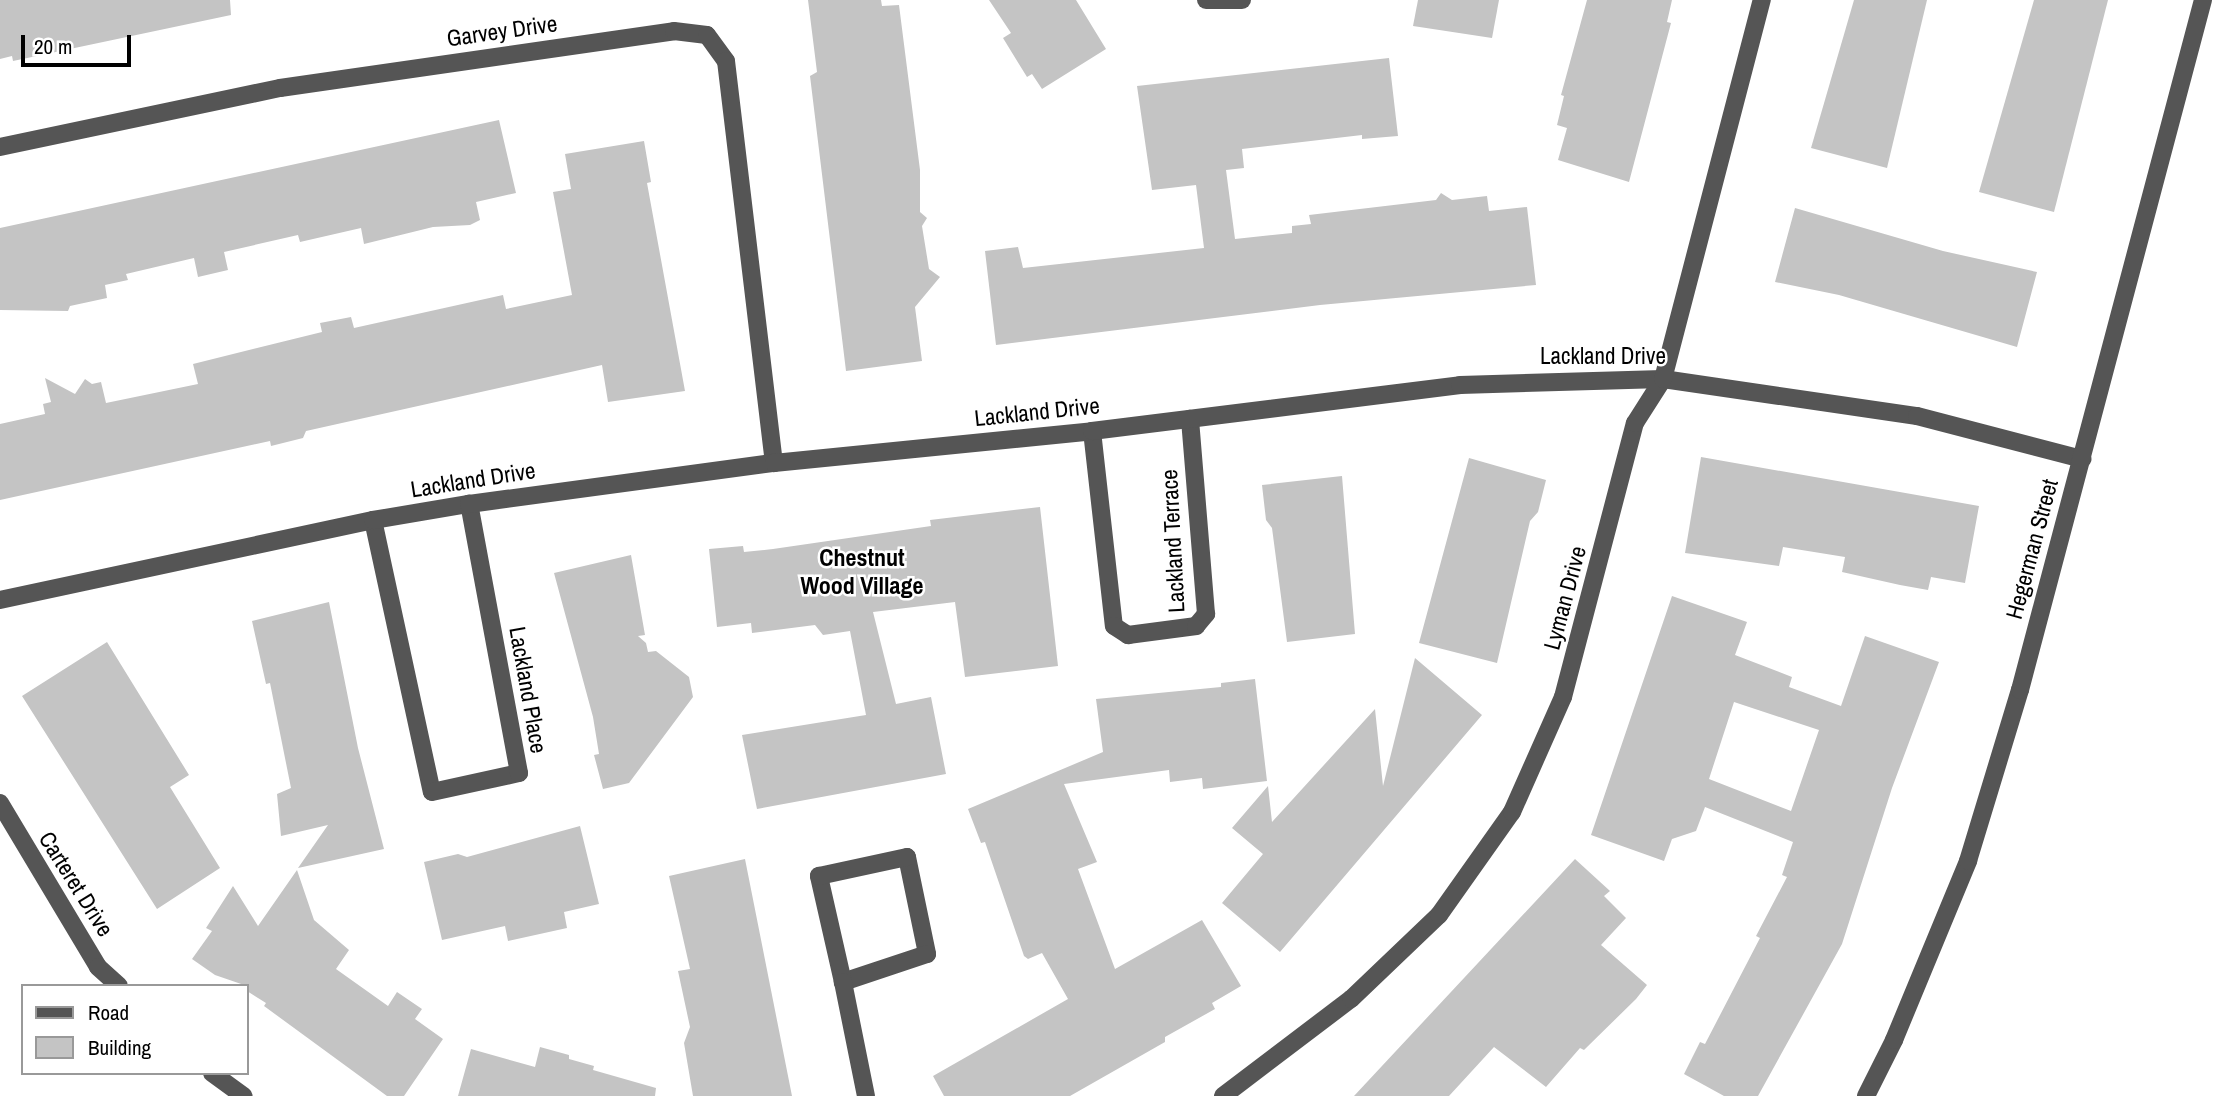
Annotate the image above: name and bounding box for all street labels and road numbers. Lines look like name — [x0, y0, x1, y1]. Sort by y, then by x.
street label: Garvey Drive — [445, 10, 559, 52]
street label: Lackland Drive — [1540, 342, 1666, 370]
street label: Lackland Drive — [973, 392, 1101, 432]
street label: Lackland Drive — [409, 457, 537, 503]
street label: Lackland Terrace — [1155, 469, 1191, 613]
street label: Hegerman Street — [2000, 476, 2064, 622]
street label: Lyman Drive — [1538, 543, 1592, 653]
street label: Lackland Place — [503, 625, 553, 755]
street label: Carteret Drive — [33, 826, 119, 942]

